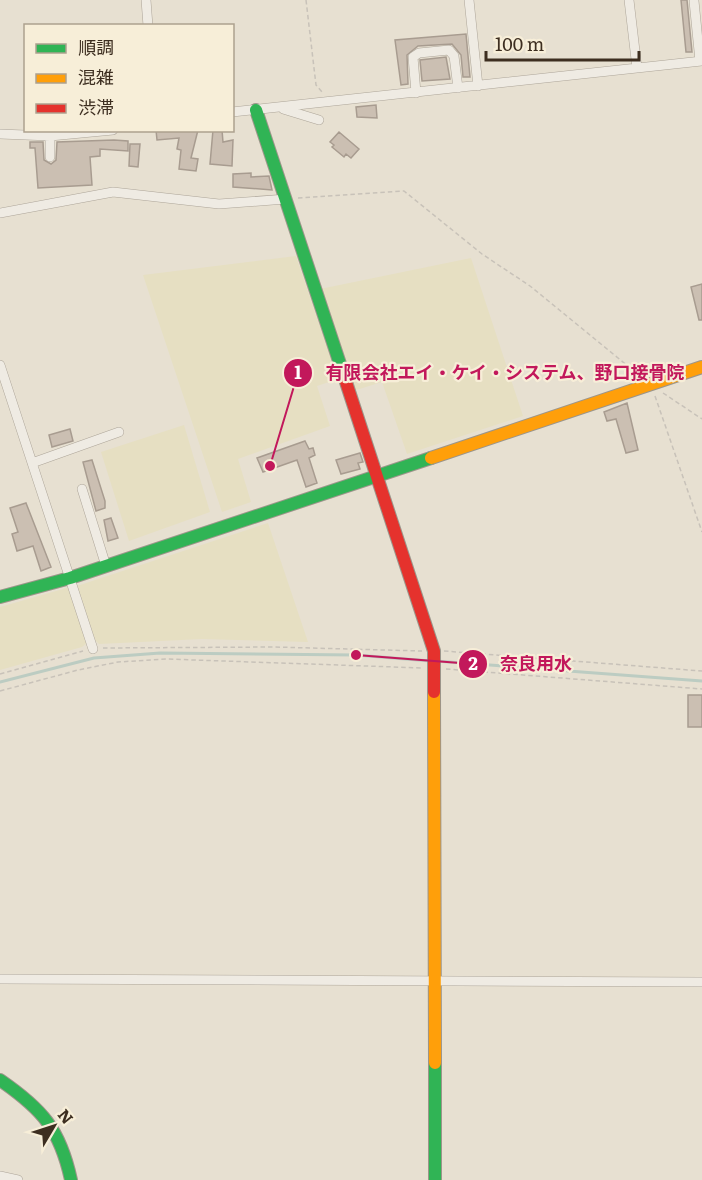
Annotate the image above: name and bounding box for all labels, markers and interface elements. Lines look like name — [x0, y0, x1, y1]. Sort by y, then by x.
legend — [24, 24, 234, 132]
scale bar — [486, 24, 639, 62]
text: 100 m — [495, 30, 544, 57]
text: 順調 — [78, 33, 114, 60]
text: 混雑 — [78, 63, 114, 90]
text: 渋滞 — [78, 93, 114, 120]
callout: 有限会社エイ・ケイ・システム、野口接骨院 — [283, 355, 697, 391]
text: 1 — [294, 358, 302, 385]
text: 有限会社エイ・ケイ・システム、野口接骨院 — [325, 358, 685, 385]
callout: 奈良用水 — [458, 646, 584, 682]
text: 2 — [468, 649, 478, 676]
text: 奈良用水 — [500, 649, 572, 676]
north arrow — [24, 1096, 84, 1156]
text: N — [53, 1103, 80, 1129]

